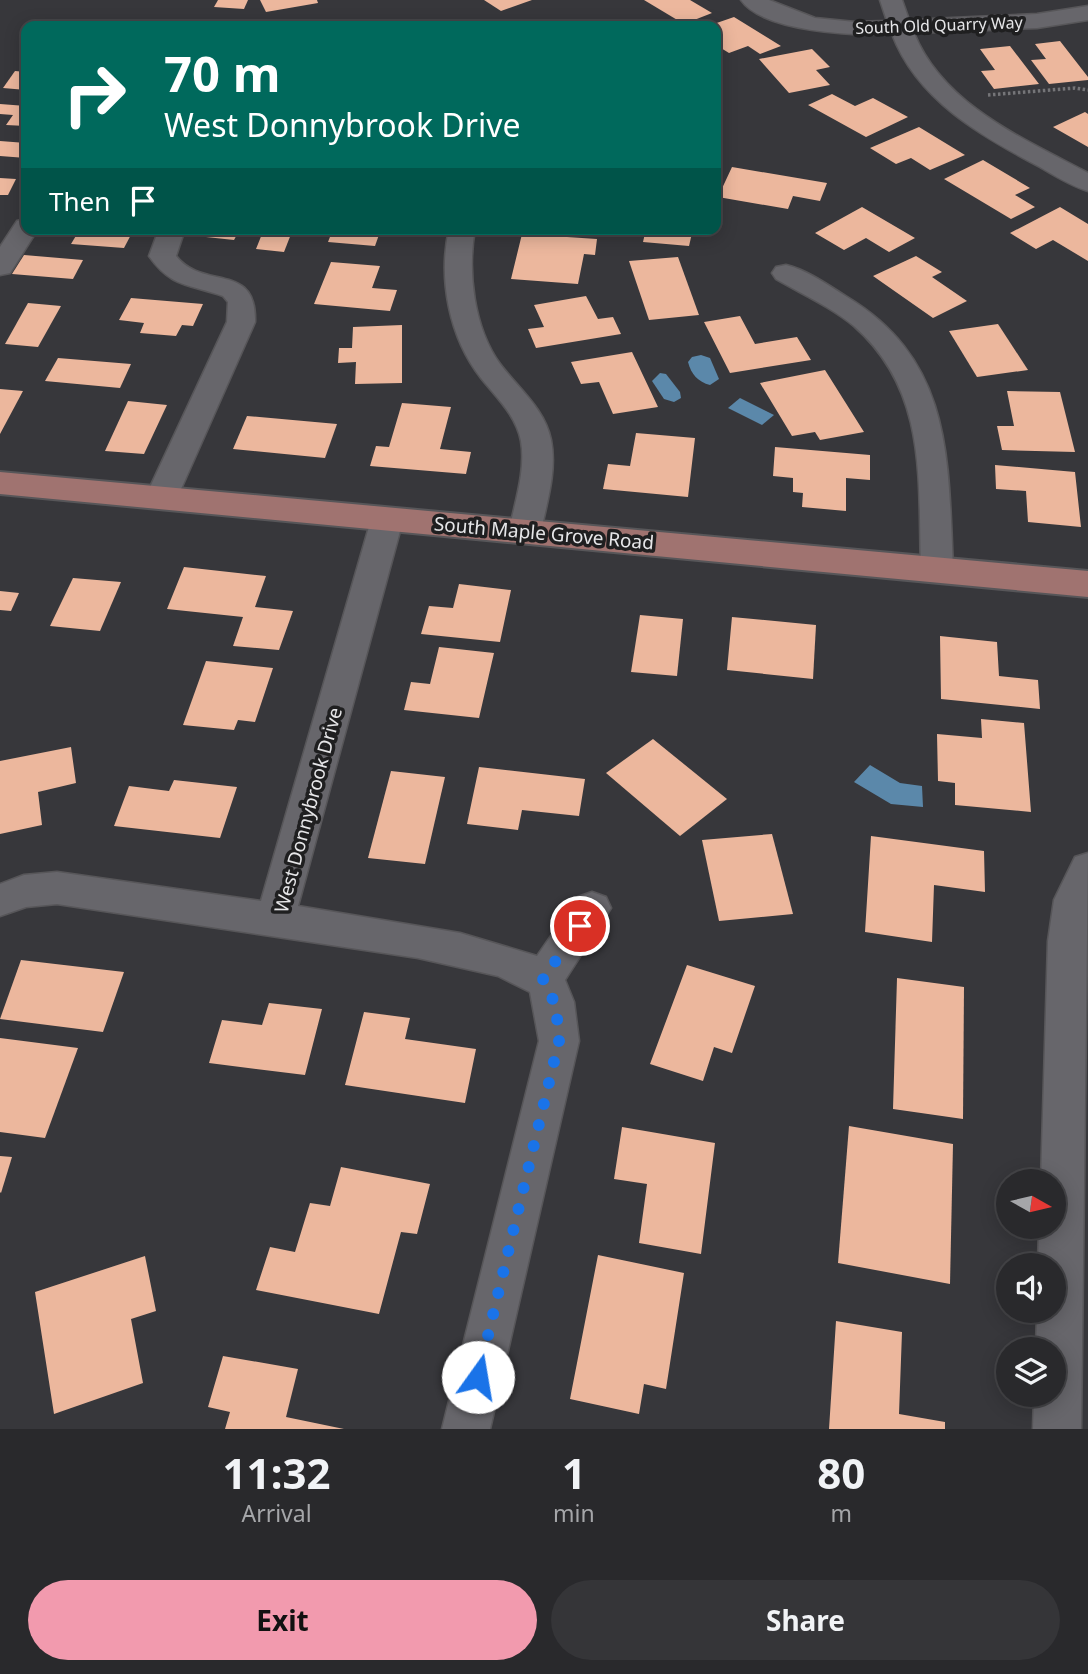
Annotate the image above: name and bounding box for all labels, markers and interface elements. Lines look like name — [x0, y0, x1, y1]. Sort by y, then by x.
street label: South Old Quarry Way — [855, 11, 1024, 39]
text: 70 m — [164, 40, 281, 106]
icon: right — [49, 49, 140, 140]
text: West Donnybrook Drive — [164, 103, 520, 146]
icon: arrive — [124, 182, 162, 220]
text: Then — [49, 183, 110, 219]
street label: South Maple Grove Road — [433, 510, 655, 556]
street label: West Donnybrook Drive — [268, 704, 348, 916]
pin — [550, 896, 610, 956]
icon: arrive — [561, 907, 599, 945]
north arrow — [996, 1169, 1066, 1239]
map controls — [996, 1169, 1066, 1407]
button: sound — [996, 1253, 1066, 1323]
button: layers — [996, 1337, 1066, 1407]
position arrow — [441, 1340, 515, 1414]
text: 11:32 — [223, 1444, 331, 1501]
text: 1 — [562, 1444, 586, 1501]
text: 80 — [817, 1444, 865, 1501]
text: Arrival — [241, 1497, 312, 1529]
text: min — [553, 1497, 595, 1529]
text: m — [831, 1497, 852, 1529]
button: Exit — [28, 1580, 537, 1660]
button: Share — [551, 1580, 1060, 1660]

